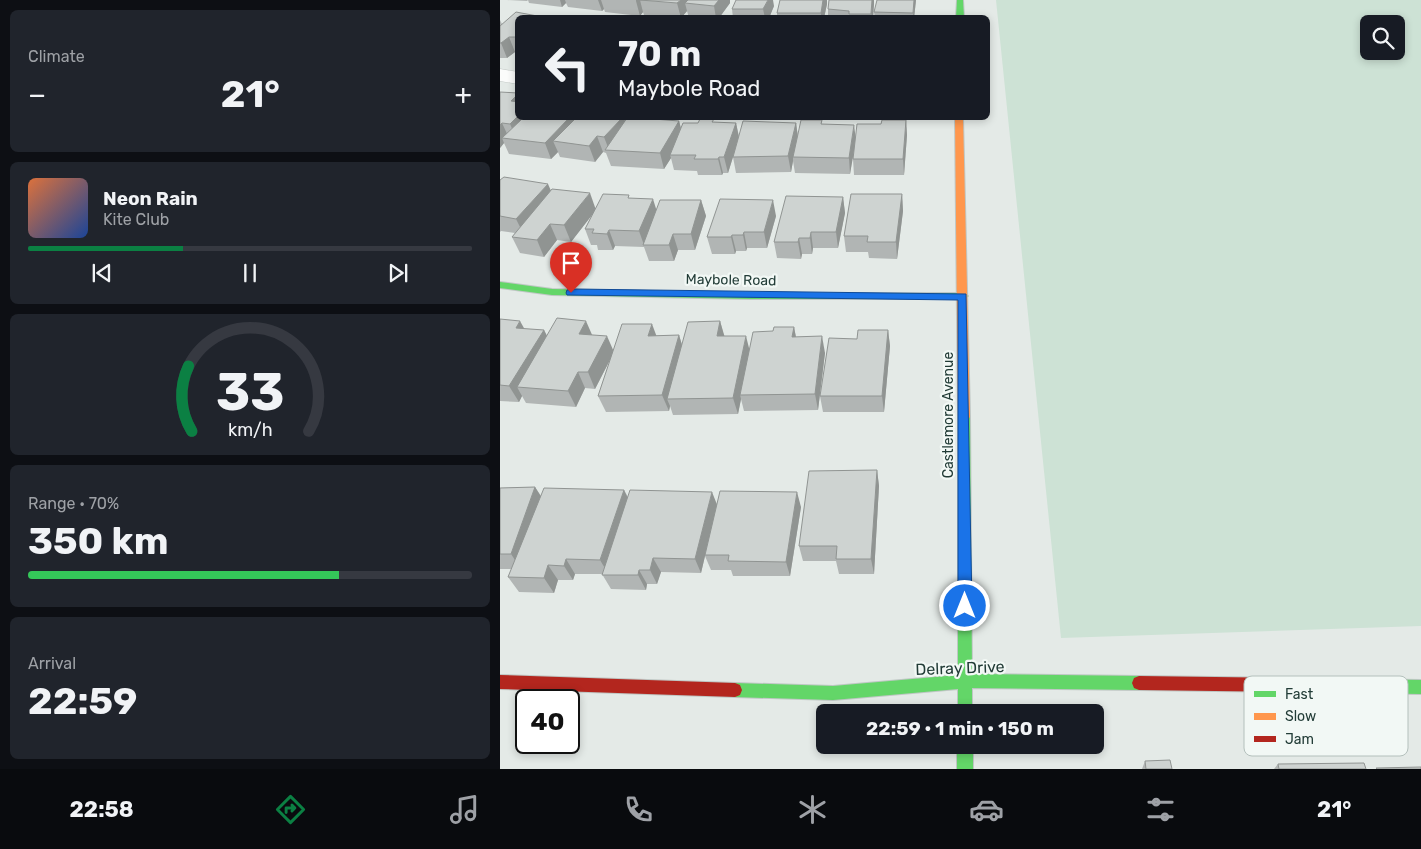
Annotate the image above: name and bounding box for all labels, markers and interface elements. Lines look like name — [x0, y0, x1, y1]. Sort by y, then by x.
map controls — [1360, 15, 1405, 60]
button: search — [1360, 15, 1405, 60]
text: 70 m — [618, 33, 701, 75]
icon: left — [535, 35, 600, 100]
text: Climate — [28, 47, 85, 66]
text: 21° — [221, 71, 280, 117]
text: Maybole Road — [618, 75, 760, 102]
text: − — [28, 78, 46, 111]
text: + — [455, 78, 472, 111]
text: Neon Rain — [103, 187, 198, 210]
text: Kite Club — [103, 210, 169, 229]
pin — [550, 242, 592, 293]
icon: arrive — [557, 249, 585, 277]
icon: previous — [88, 259, 116, 287]
icon: pause — [236, 259, 264, 287]
icon: next — [384, 259, 412, 287]
street label: Maybole Road — [686, 271, 776, 289]
street label: Castlemore Avenue — [940, 352, 957, 478]
text: 33 — [216, 361, 284, 423]
text: km/h — [228, 419, 272, 440]
text: Range · 70% — [28, 494, 119, 513]
text: 350 km — [28, 518, 169, 564]
position arrow — [938, 579, 990, 631]
text: Arrival — [28, 654, 76, 673]
street label: Delray Drive — [915, 657, 1005, 679]
legend — [1244, 676, 1408, 756]
text: 22:59 — [28, 678, 137, 724]
text: Fast — [1285, 686, 1314, 703]
speed limit sign: 40 — [515, 689, 580, 754]
text: Slow — [1285, 708, 1316, 725]
text: 22:59 · 1 min · 150 m — [866, 717, 1054, 740]
text: Jam — [1285, 731, 1314, 748]
icon: directions — [273, 792, 308, 827]
icon: music — [447, 792, 482, 827]
icon: phone — [621, 792, 656, 827]
icon: climate — [795, 792, 830, 827]
icon: car — [969, 792, 1004, 827]
icon: filters — [1143, 792, 1178, 827]
text: 22:58 — [70, 796, 134, 823]
text: 21° — [1317, 796, 1351, 823]

